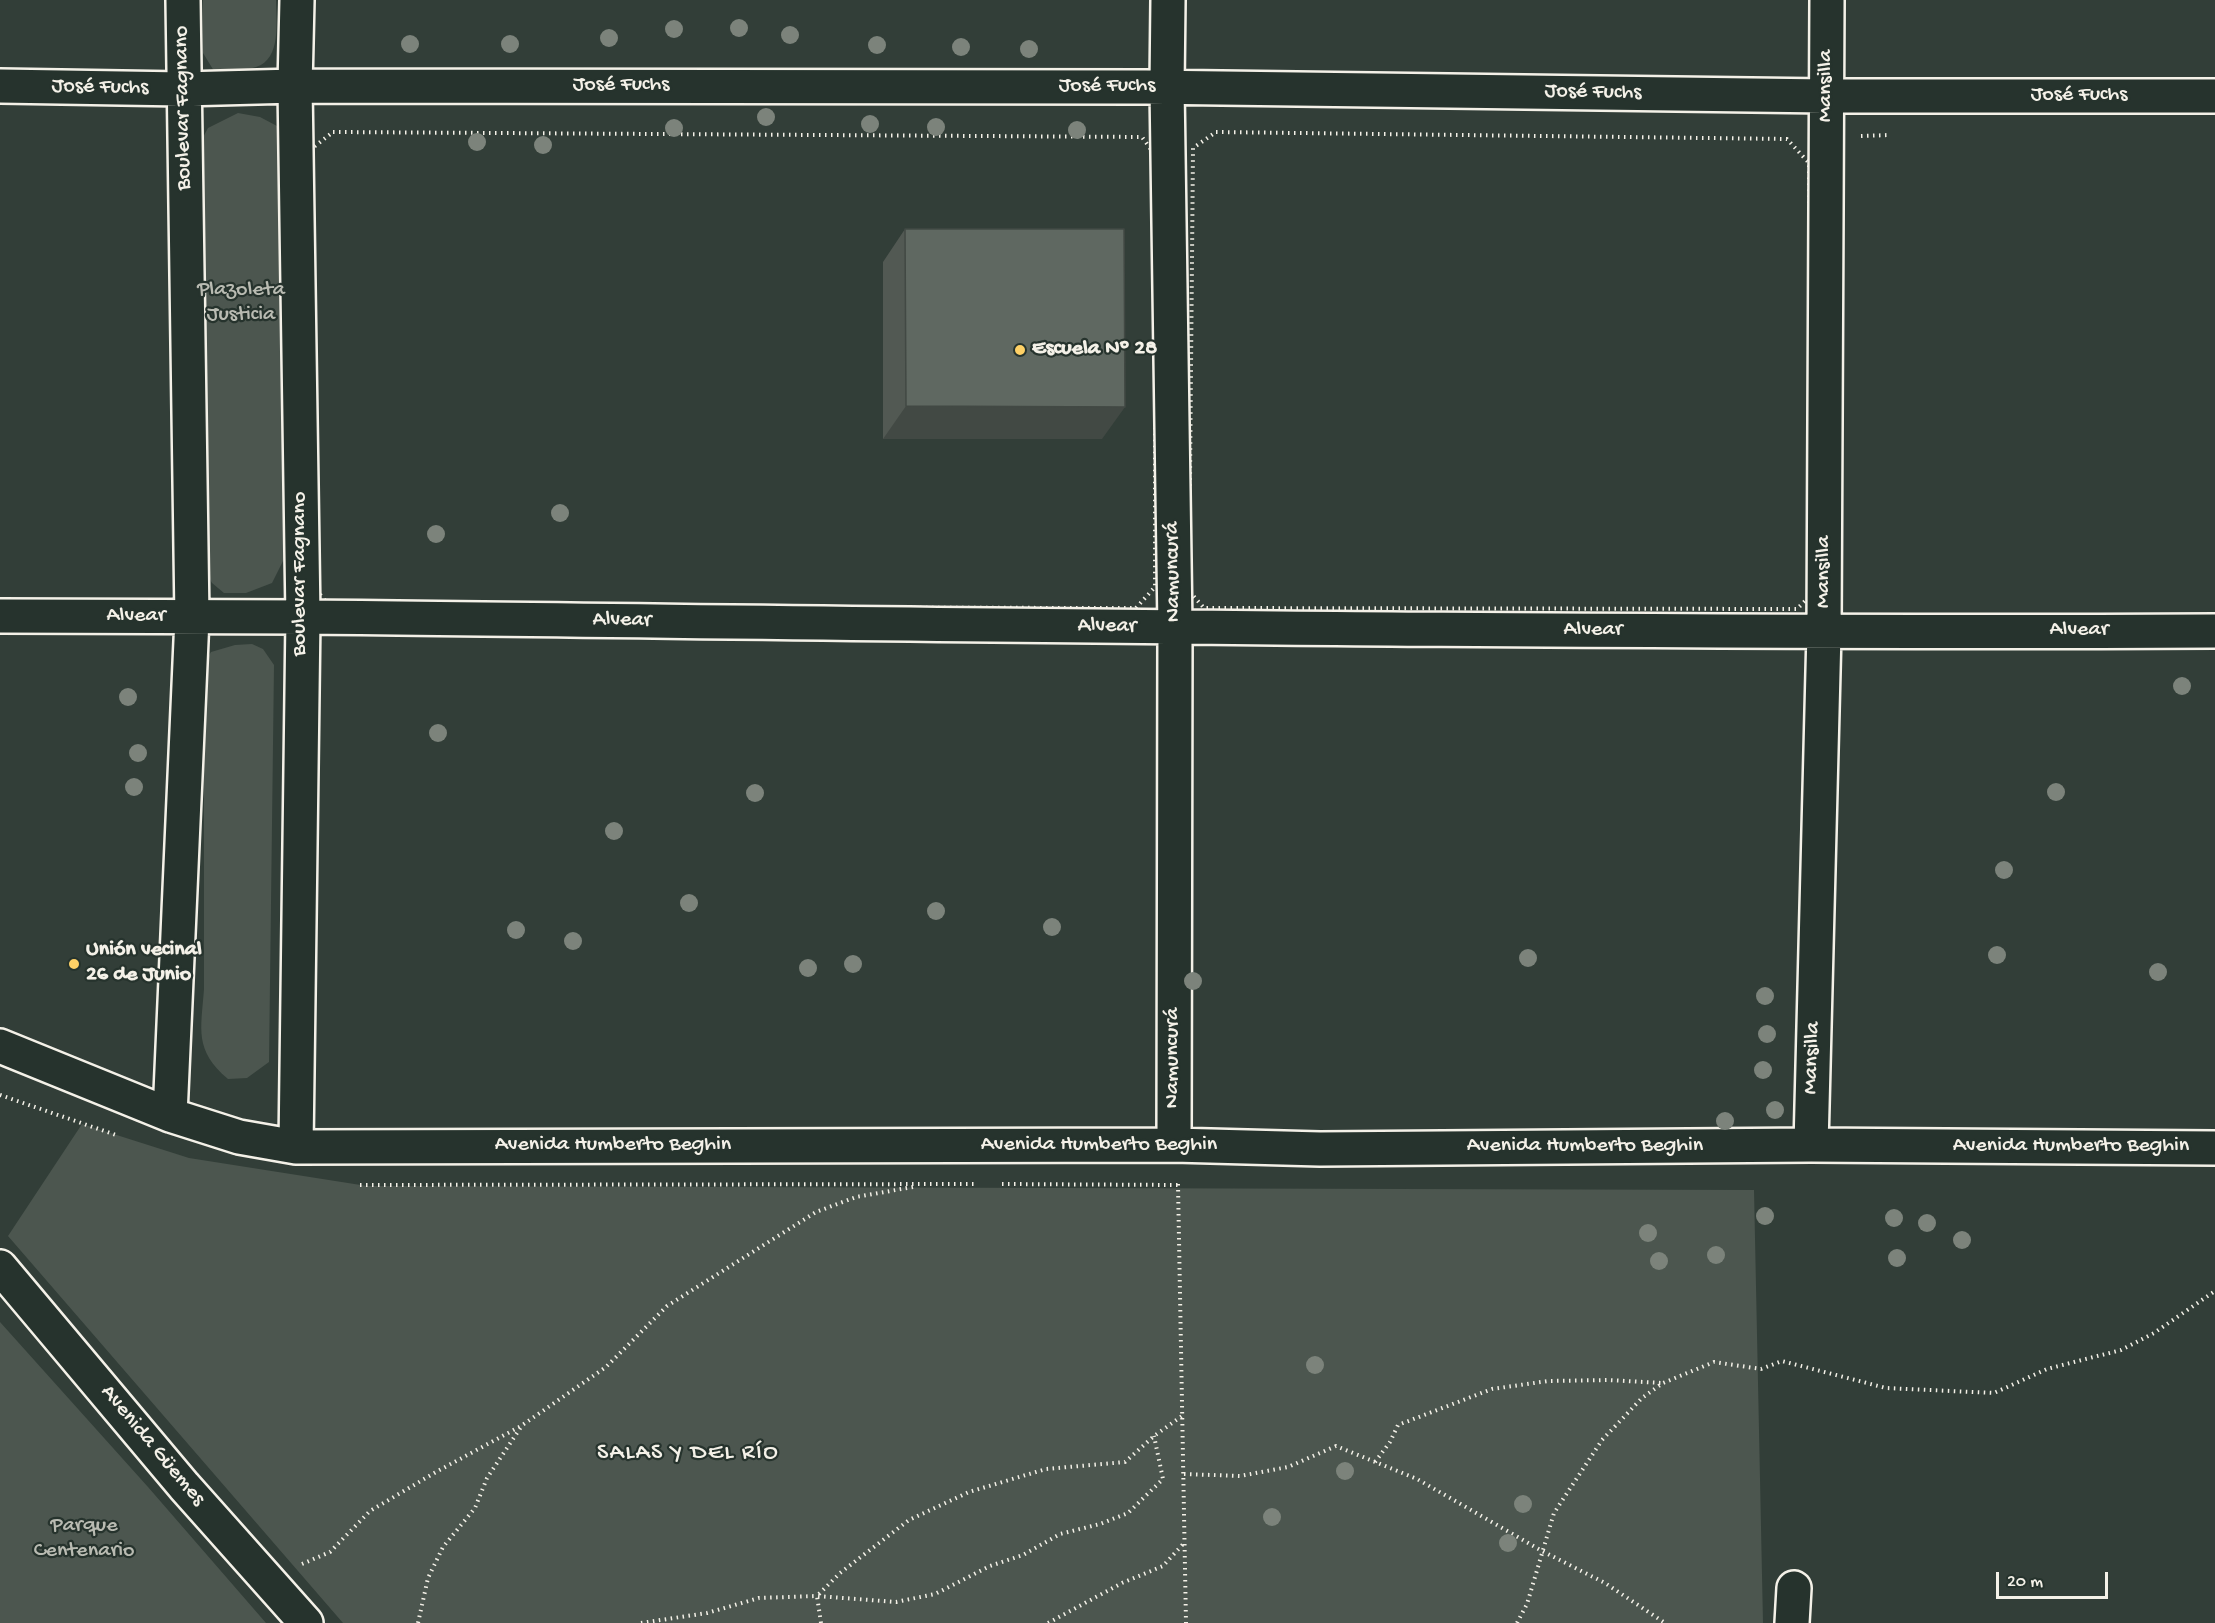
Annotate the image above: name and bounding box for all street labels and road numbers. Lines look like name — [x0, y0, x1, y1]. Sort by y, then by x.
street label: Boulevar Fagnano — [169, 25, 199, 191]
street label: Mansilla — [1814, 50, 1840, 122]
street label: José Fuchs — [573, 73, 669, 99]
street label: José Fuchs — [51, 74, 149, 102]
street label: José Fuchs — [1059, 74, 1155, 100]
street label: José Fuchs — [1544, 79, 1642, 107]
street label: José Fuchs — [2031, 83, 2127, 109]
street label: Boulevar Fagnano — [288, 492, 314, 656]
street label: Namuncurá — [1160, 521, 1188, 623]
street label: Mansilla — [1812, 536, 1838, 608]
street label: Alvear — [107, 604, 165, 630]
street label: Alvear — [592, 607, 652, 635]
street label: Alvear — [1077, 613, 1137, 641]
street label: Alvear — [1564, 618, 1622, 644]
street label: Alvear — [2050, 618, 2108, 644]
street label: Namuncurá — [1161, 1008, 1187, 1108]
street label: Mansilla — [1799, 1021, 1827, 1095]
street label: Avenida Humberto Beghin — [495, 1133, 731, 1159]
street label: Avenida Humberto Beghin — [981, 1133, 1217, 1159]
street label: Avenida Humberto Beghin — [1467, 1134, 1703, 1160]
street label: Avenida Humberto Beghin — [1953, 1134, 2189, 1160]
street label: Avenida Güemes — [94, 1380, 210, 1512]

